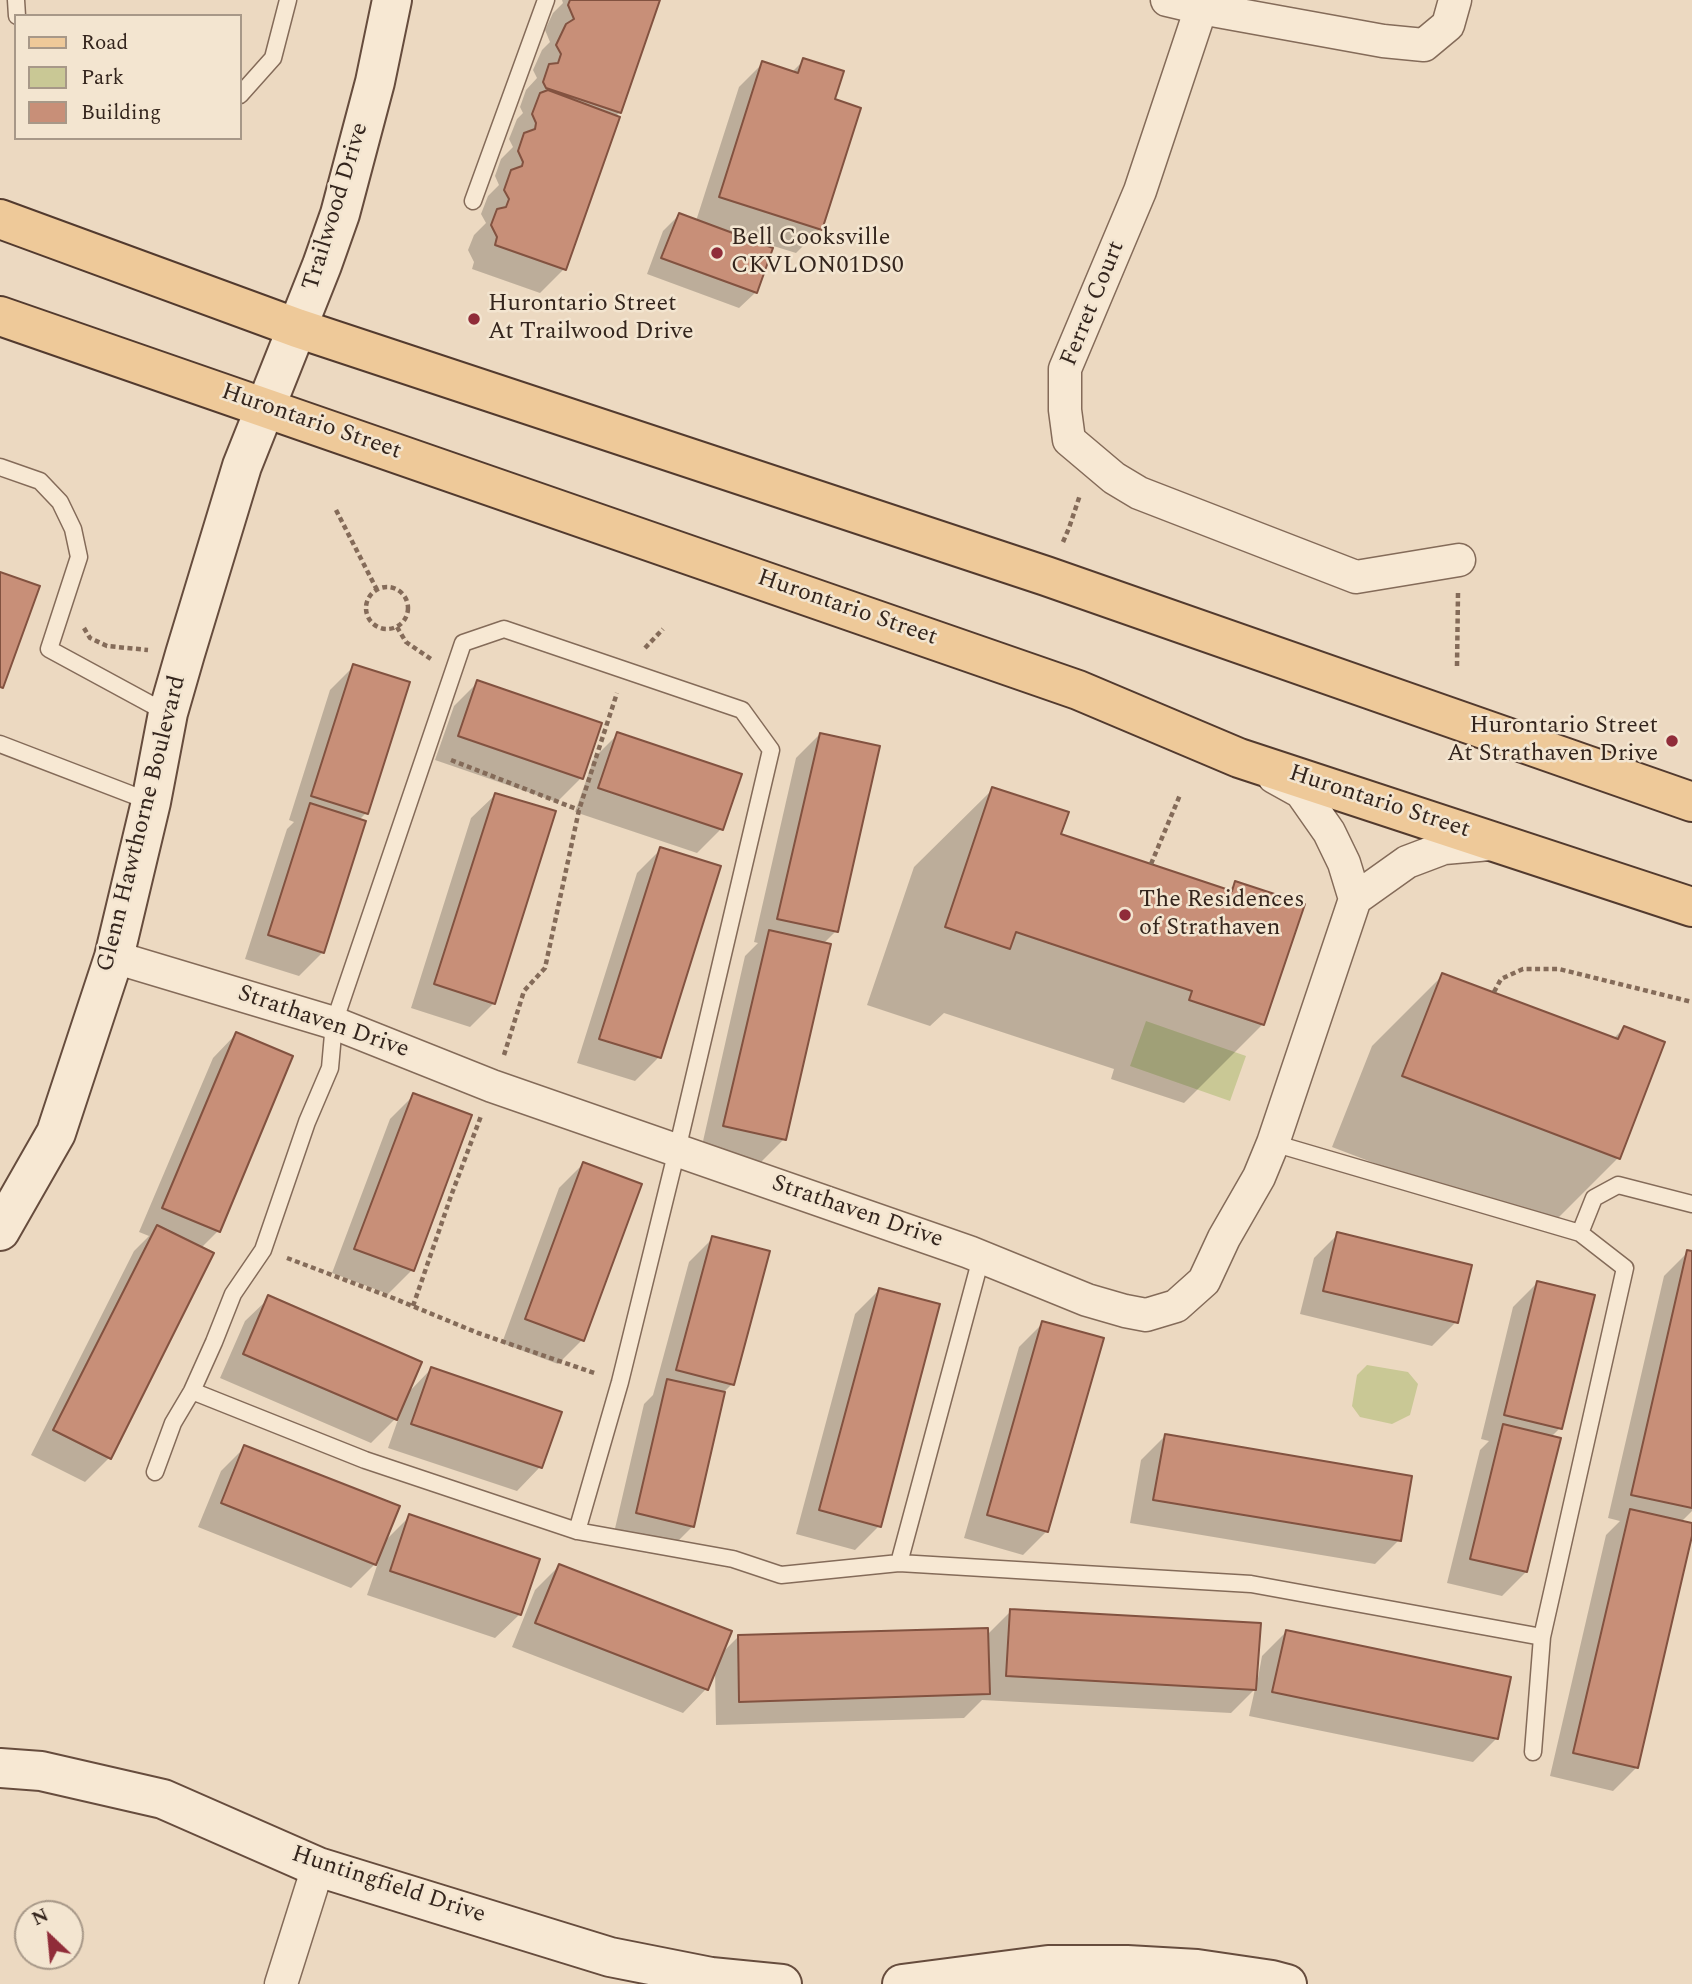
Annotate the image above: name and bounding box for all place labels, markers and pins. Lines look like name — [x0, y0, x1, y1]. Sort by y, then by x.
place label: Bell Cooksville CKVLON01DS0 — [731, 225, 904, 281]
marker: Bell Cooksville CKVLON01DS0 — [709, 245, 725, 261]
place label: Hurontario Street At Trailwood Drive — [488, 291, 694, 347]
marker: Hurontario Street At Trailwood Drive — [466, 311, 482, 327]
place label: Hurontario Street At Strathaven Drive — [1447, 713, 1658, 769]
marker: Hurontario Street At Strathaven Drive — [1664, 733, 1680, 749]
place label: The Residences of Strathaven — [1139, 887, 1305, 943]
marker: The Residences of Strathaven — [1117, 907, 1133, 923]

